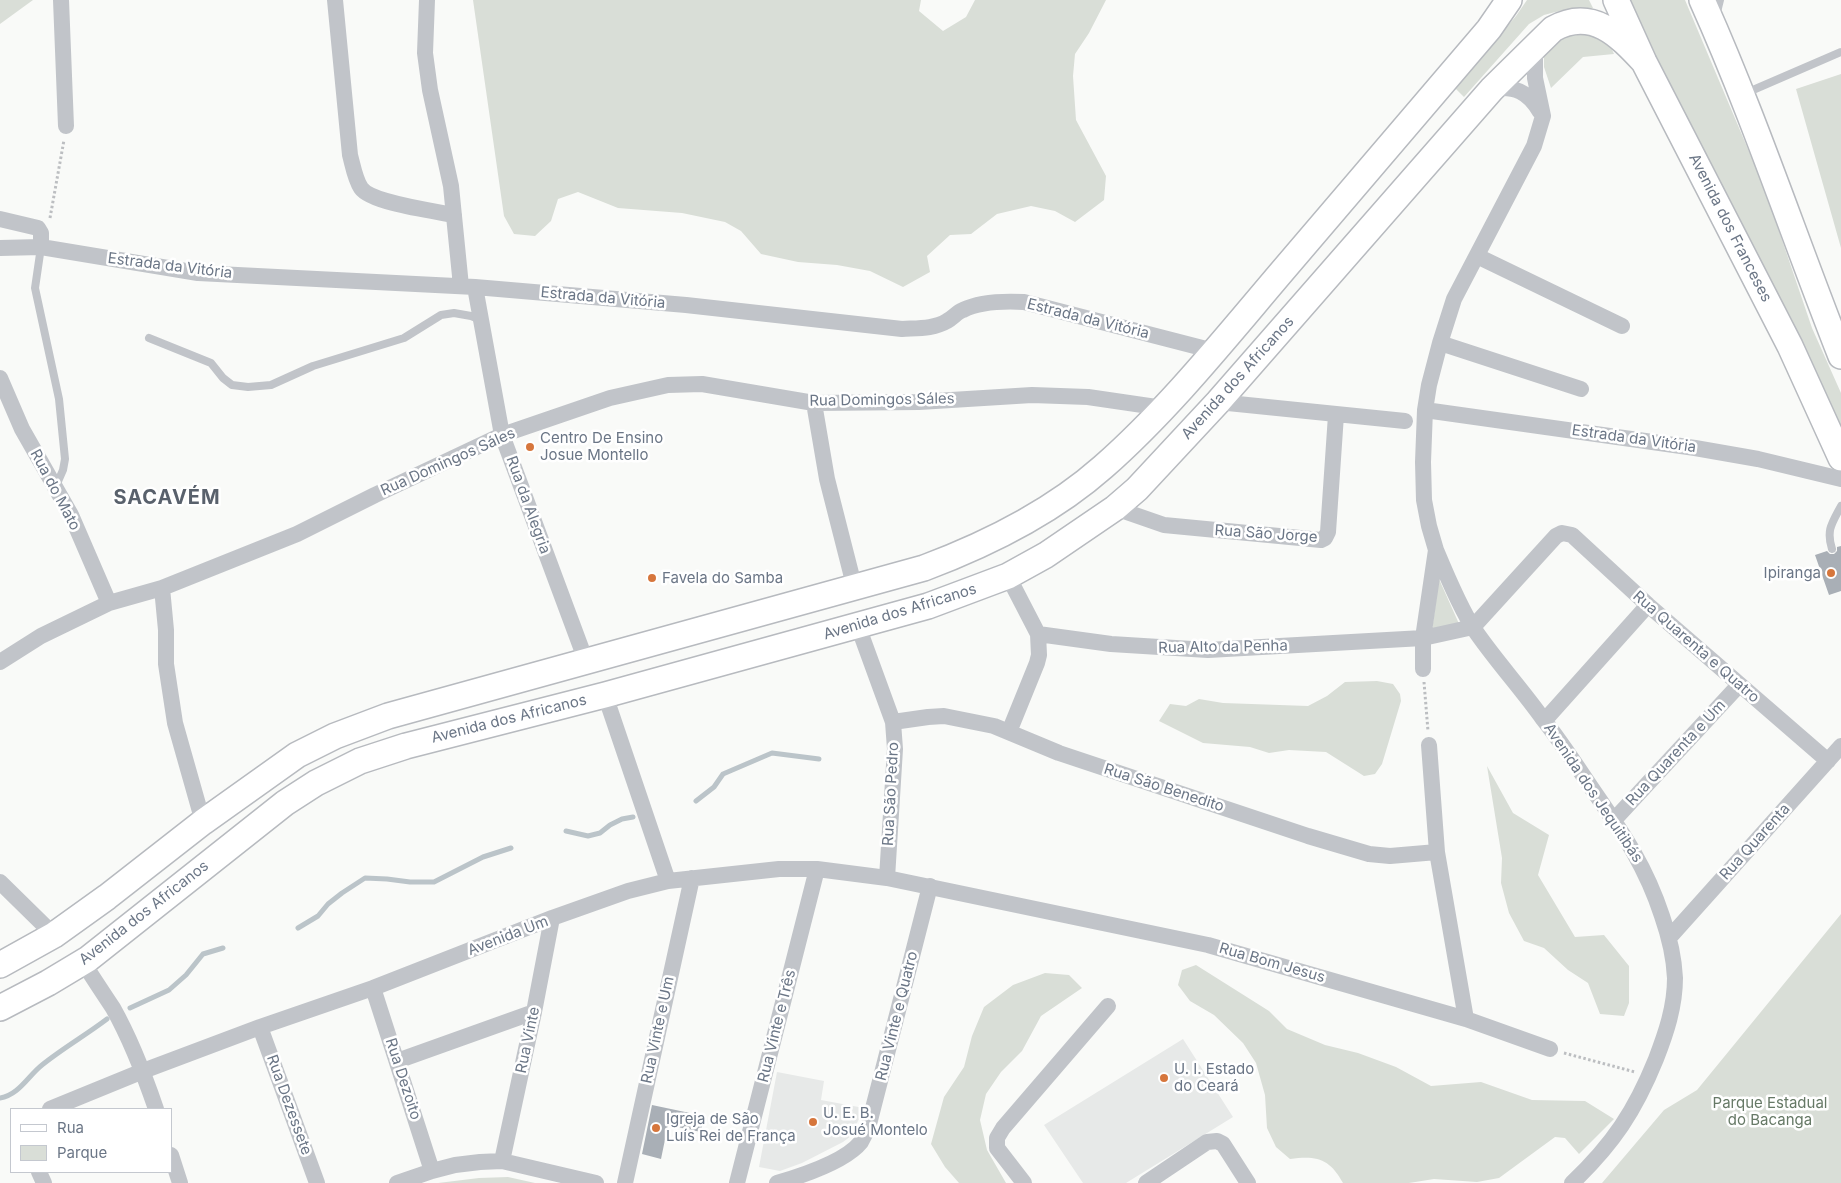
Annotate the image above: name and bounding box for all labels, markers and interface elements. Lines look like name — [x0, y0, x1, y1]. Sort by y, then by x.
street label: Avenida dos Franceses — [1685, 151, 1775, 305]
street label: Estrada da Vitória — [107, 249, 233, 283]
street label: Estrada da Vitória — [540, 284, 666, 312]
street label: Estrada da Vitória — [1025, 295, 1151, 343]
street label: Avenida dos Africanos — [1178, 313, 1298, 443]
street label: Rua Domingos Sáles — [809, 390, 955, 410]
street label: Estrada da Vitória — [1571, 421, 1697, 457]
street label: Rua Domingos Sáles — [378, 424, 518, 500]
place label: Centro De Ensino Josue Montello — [540, 429, 663, 464]
marker: Centro De Ensino Josue Montello — [524, 441, 536, 453]
street label: Rua do Mato — [26, 446, 84, 534]
street label: Rua da Alegria — [502, 454, 554, 556]
district label: SACAVÉM — [113, 486, 221, 510]
street label: Rua São Jorge — [1214, 521, 1318, 547]
place label: Ipiranga — [1764, 564, 1821, 582]
marker: Ipiranga — [1825, 567, 1837, 579]
place label: Favela do Samba — [662, 569, 783, 587]
marker: Favela do Samba — [646, 572, 658, 584]
street label: Avenida dos Africanos — [821, 580, 979, 644]
street label: Rua Quarenta e Quatro — [1629, 587, 1763, 707]
street label: Rua Alto da Penha — [1158, 637, 1288, 657]
street label: Avenida dos Africanos — [430, 691, 588, 747]
street label: Rua Quarenta e Um — [1622, 696, 1730, 810]
street label: Avenida dos Jequitibás — [1540, 720, 1646, 866]
street label: Rua São Pedro — [879, 741, 903, 847]
street label: Rua São Benedito — [1102, 760, 1226, 816]
street label: Rua Quarenta — [1716, 800, 1794, 884]
street label: Avenida dos Africanos — [76, 857, 212, 969]
street label: Avenida Um — [465, 912, 551, 960]
street label: Rua Bom Jesus — [1217, 939, 1327, 987]
street label: Rua Vinte e Quatro — [872, 949, 922, 1083]
street label: Rua Vinte e Três — [754, 968, 800, 1084]
street label: Rua Vinte e Um — [638, 975, 678, 1085]
street label: Rua Vinte — [512, 1005, 544, 1075]
street label: Rua Dezoito — [381, 1036, 425, 1122]
street label: Rua Dezessete — [263, 1052, 315, 1158]
place label: U. I. Estado do Ceará — [1174, 1060, 1254, 1095]
marker: U. I. Estado do Ceará — [1158, 1072, 1170, 1084]
park label: Parque Estadual do Bacanga — [1713, 1094, 1827, 1129]
place label: U. E. B. Josué Montelo — [823, 1104, 928, 1139]
legend — [10, 1108, 172, 1173]
place label: Igreja de São Luís Rei de França — [666, 1110, 796, 1145]
marker: U. E. B. Josué Montelo — [807, 1116, 819, 1128]
text: Rua — [57, 1118, 84, 1137]
marker: Igreja de São Luís Rei de França — [650, 1122, 662, 1134]
text: Parque — [57, 1143, 107, 1162]

